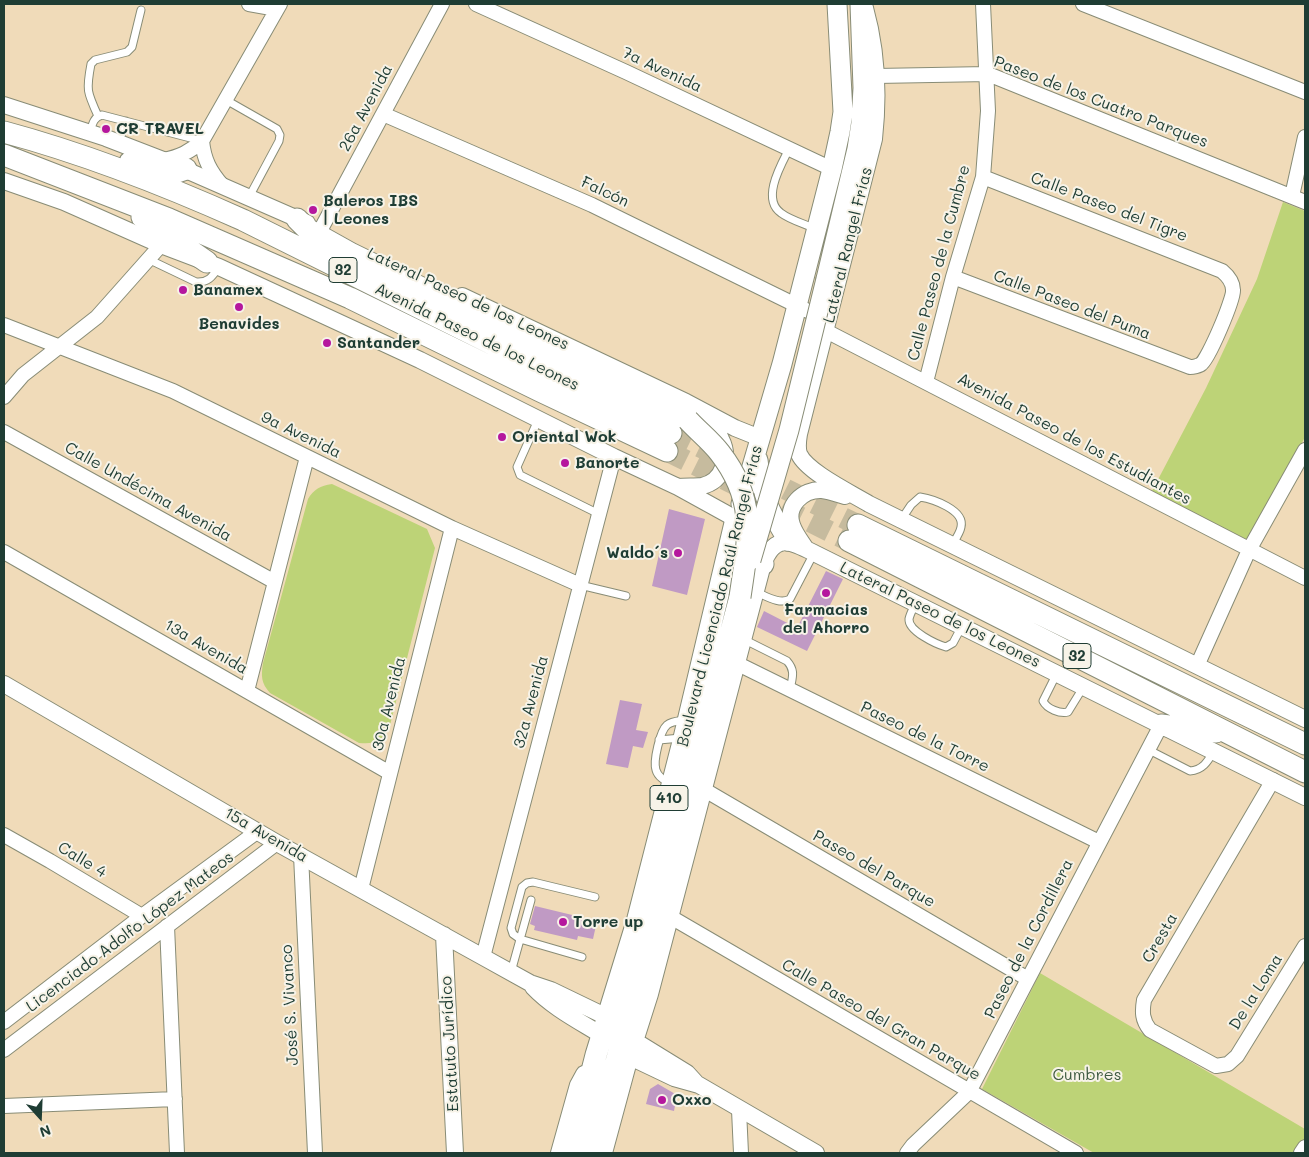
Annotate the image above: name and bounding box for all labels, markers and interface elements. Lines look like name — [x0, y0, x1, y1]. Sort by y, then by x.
street label: 7a Avenida — [619, 43, 705, 97]
street label: Paseo de los Cuatro Parques — [991, 52, 1211, 152]
street label: 26a Avenida — [335, 61, 397, 155]
place label: CR TRAVEL — [116, 119, 204, 139]
marker: CR TRAVEL — [100, 123, 112, 135]
street label: Calle Paseo de la Cumbre — [904, 163, 974, 363]
street label: Lateral Rangel Frías — [819, 165, 877, 325]
street label: Calle Paseo del Tigre — [1028, 168, 1190, 246]
street label: Falcón — [578, 173, 632, 211]
place label: Baleros IBS | Leones — [323, 191, 418, 229]
marker: Baleros IBS | Leones — [307, 204, 319, 216]
street label: Lateral Paseo de los Leones — [364, 244, 572, 354]
road number: 32 — [329, 258, 357, 282]
street label: Calle Paseo del Puma — [991, 266, 1153, 344]
street label: Avenida Paseo de los Leones — [372, 279, 582, 395]
place label: Banamex — [193, 280, 263, 300]
marker: Banamex — [177, 284, 189, 296]
marker: Benavides — [233, 301, 245, 313]
place label: Benavides — [198, 314, 280, 334]
place label: Santander — [337, 333, 420, 353]
marker: Santander — [321, 337, 333, 349]
street label: Avenida Paseo de los Estudiantes — [954, 369, 1194, 509]
street label: 9a Avenida — [258, 407, 344, 463]
place label: Oriental Wok — [512, 427, 616, 447]
marker: Oriental Wok — [496, 431, 508, 443]
street label: Calle Undécima Avenida — [61, 438, 235, 546]
street label: Boulevard Licenciado Raúl Rangel Frías — [673, 443, 767, 749]
place label: Banorte — [575, 453, 639, 473]
marker: Banorte — [559, 457, 571, 469]
place label: Waldo´s — [606, 543, 668, 563]
marker: Waldo´s — [672, 547, 684, 559]
street label: Lateral Paseo de los Leones — [837, 558, 1043, 672]
marker: Farmacias del Ahorro — [820, 587, 832, 599]
place label: Farmacias del Ahorro — [783, 600, 869, 638]
street label: 13a Avenida — [161, 615, 251, 679]
road number: 32 — [1063, 644, 1091, 668]
street label: 32a Avenida — [509, 654, 553, 750]
street label: 30a Avenida — [368, 655, 410, 753]
street label: Paseo de la Torre — [858, 698, 992, 776]
road number: 410 — [650, 786, 688, 810]
street label: 15a Avenida — [221, 803, 311, 867]
street label: Paseo del Parque — [809, 826, 939, 912]
street label: Calle 4 — [54, 838, 110, 882]
street label: Licenciado Adolfo López Mateos — [23, 848, 237, 1016]
street label: Paseo de la Cordillera — [980, 856, 1078, 1022]
street label: Cresta — [1138, 910, 1182, 966]
place label: Torre up — [573, 912, 643, 932]
marker: Torre up — [557, 916, 569, 928]
street label: José S. Vivanco — [277, 944, 303, 1066]
street label: De la Loma — [1225, 951, 1287, 1033]
street label: Calle Paseo del Gran Parque — [778, 955, 984, 1085]
street label: Estatuto Jurídico — [437, 976, 463, 1112]
park label: Cumbres — [1053, 1065, 1121, 1085]
place label: Oxxo — [672, 1090, 712, 1110]
north arrow — [15, 1092, 65, 1142]
marker: Oxxo — [656, 1094, 668, 1106]
text: N — [37, 1121, 54, 1142]

